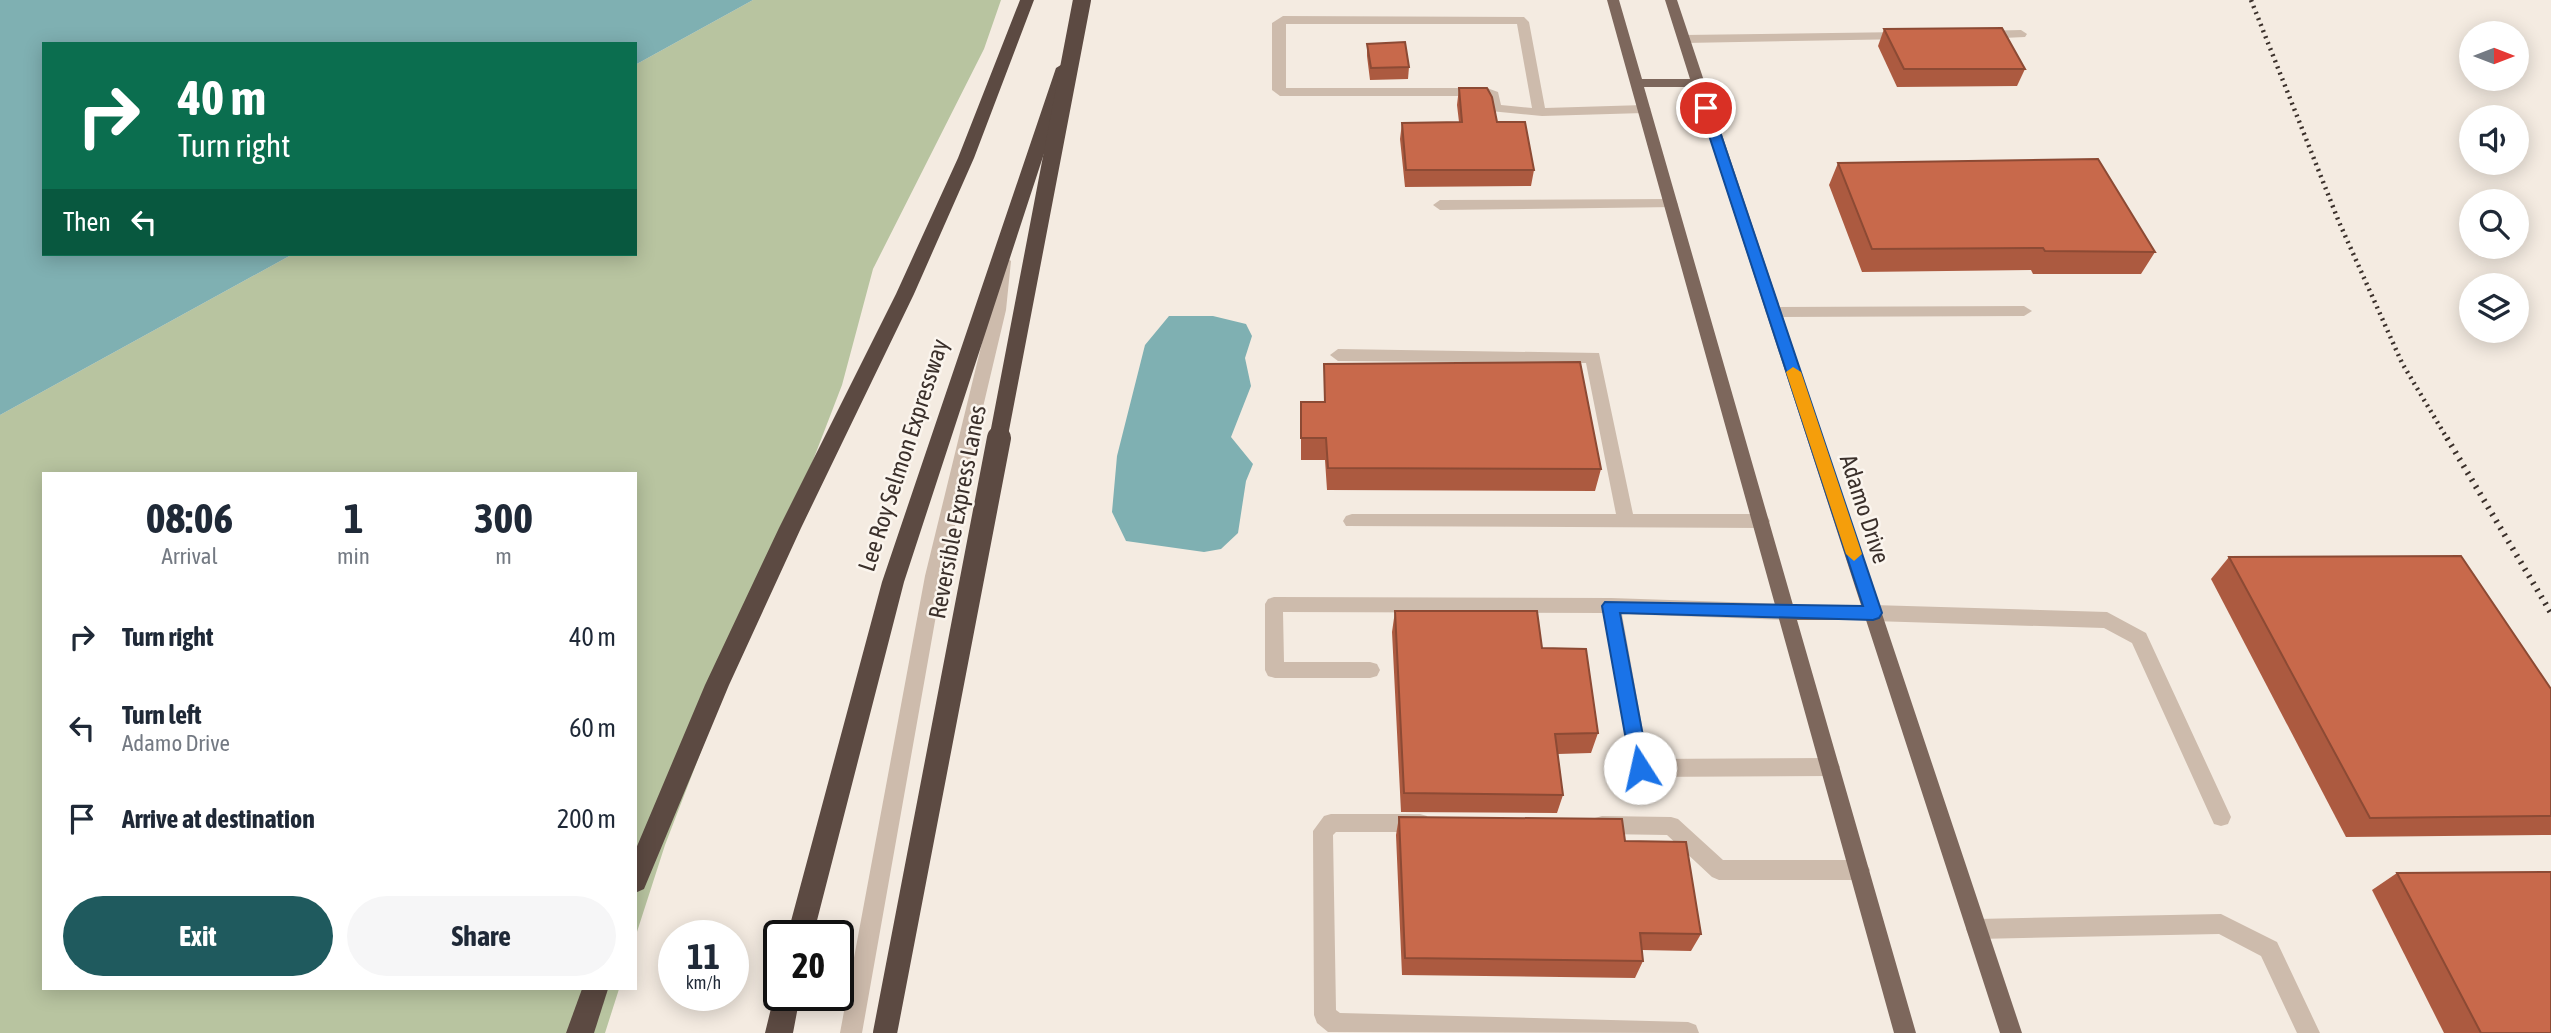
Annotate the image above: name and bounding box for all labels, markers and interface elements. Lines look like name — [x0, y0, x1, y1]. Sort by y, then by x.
north arrow — [2459, 21, 2529, 91]
map controls — [2459, 21, 2529, 343]
text: 40 m — [178, 69, 266, 125]
icon: right — [63, 70, 154, 161]
pin — [1676, 78, 1736, 138]
icon: arrive — [1687, 89, 1725, 127]
button: sound — [2459, 105, 2529, 175]
text: Turn right — [178, 127, 291, 164]
button: search — [2459, 189, 2529, 259]
icon: left — [125, 203, 163, 241]
text: Then — [63, 207, 111, 237]
button: layers — [2459, 273, 2529, 343]
street label: Lee Roy Selmon Expressway — [853, 335, 953, 575]
street label: Reversible Express Lanes — [923, 403, 991, 621]
street label: Adamo Drive — [1835, 451, 1895, 567]
text: 08:06 — [146, 494, 233, 542]
text: 1 — [344, 494, 363, 542]
text: 300 — [474, 494, 533, 542]
text: Arrival — [161, 543, 218, 569]
text: min — [337, 543, 370, 569]
text: m — [495, 543, 512, 569]
icon: right — [63, 618, 101, 656]
text: Turn right — [122, 622, 213, 652]
text: 40 m — [569, 622, 616, 652]
text: Turn left — [122, 700, 202, 730]
icon: left — [63, 709, 101, 747]
text: 60 m — [569, 713, 616, 743]
text: Adamo Drive — [122, 730, 230, 756]
position arrow — [1603, 731, 1677, 805]
icon: arrive — [63, 800, 101, 838]
text: Arrive at destination — [122, 804, 315, 834]
text: 200 m — [557, 804, 616, 834]
button: Exit — [63, 896, 333, 976]
button: Share — [347, 896, 616, 976]
speed limit sign: 20 — [763, 920, 854, 1011]
text: 11 — [687, 936, 720, 976]
text: km/h — [686, 972, 721, 993]

